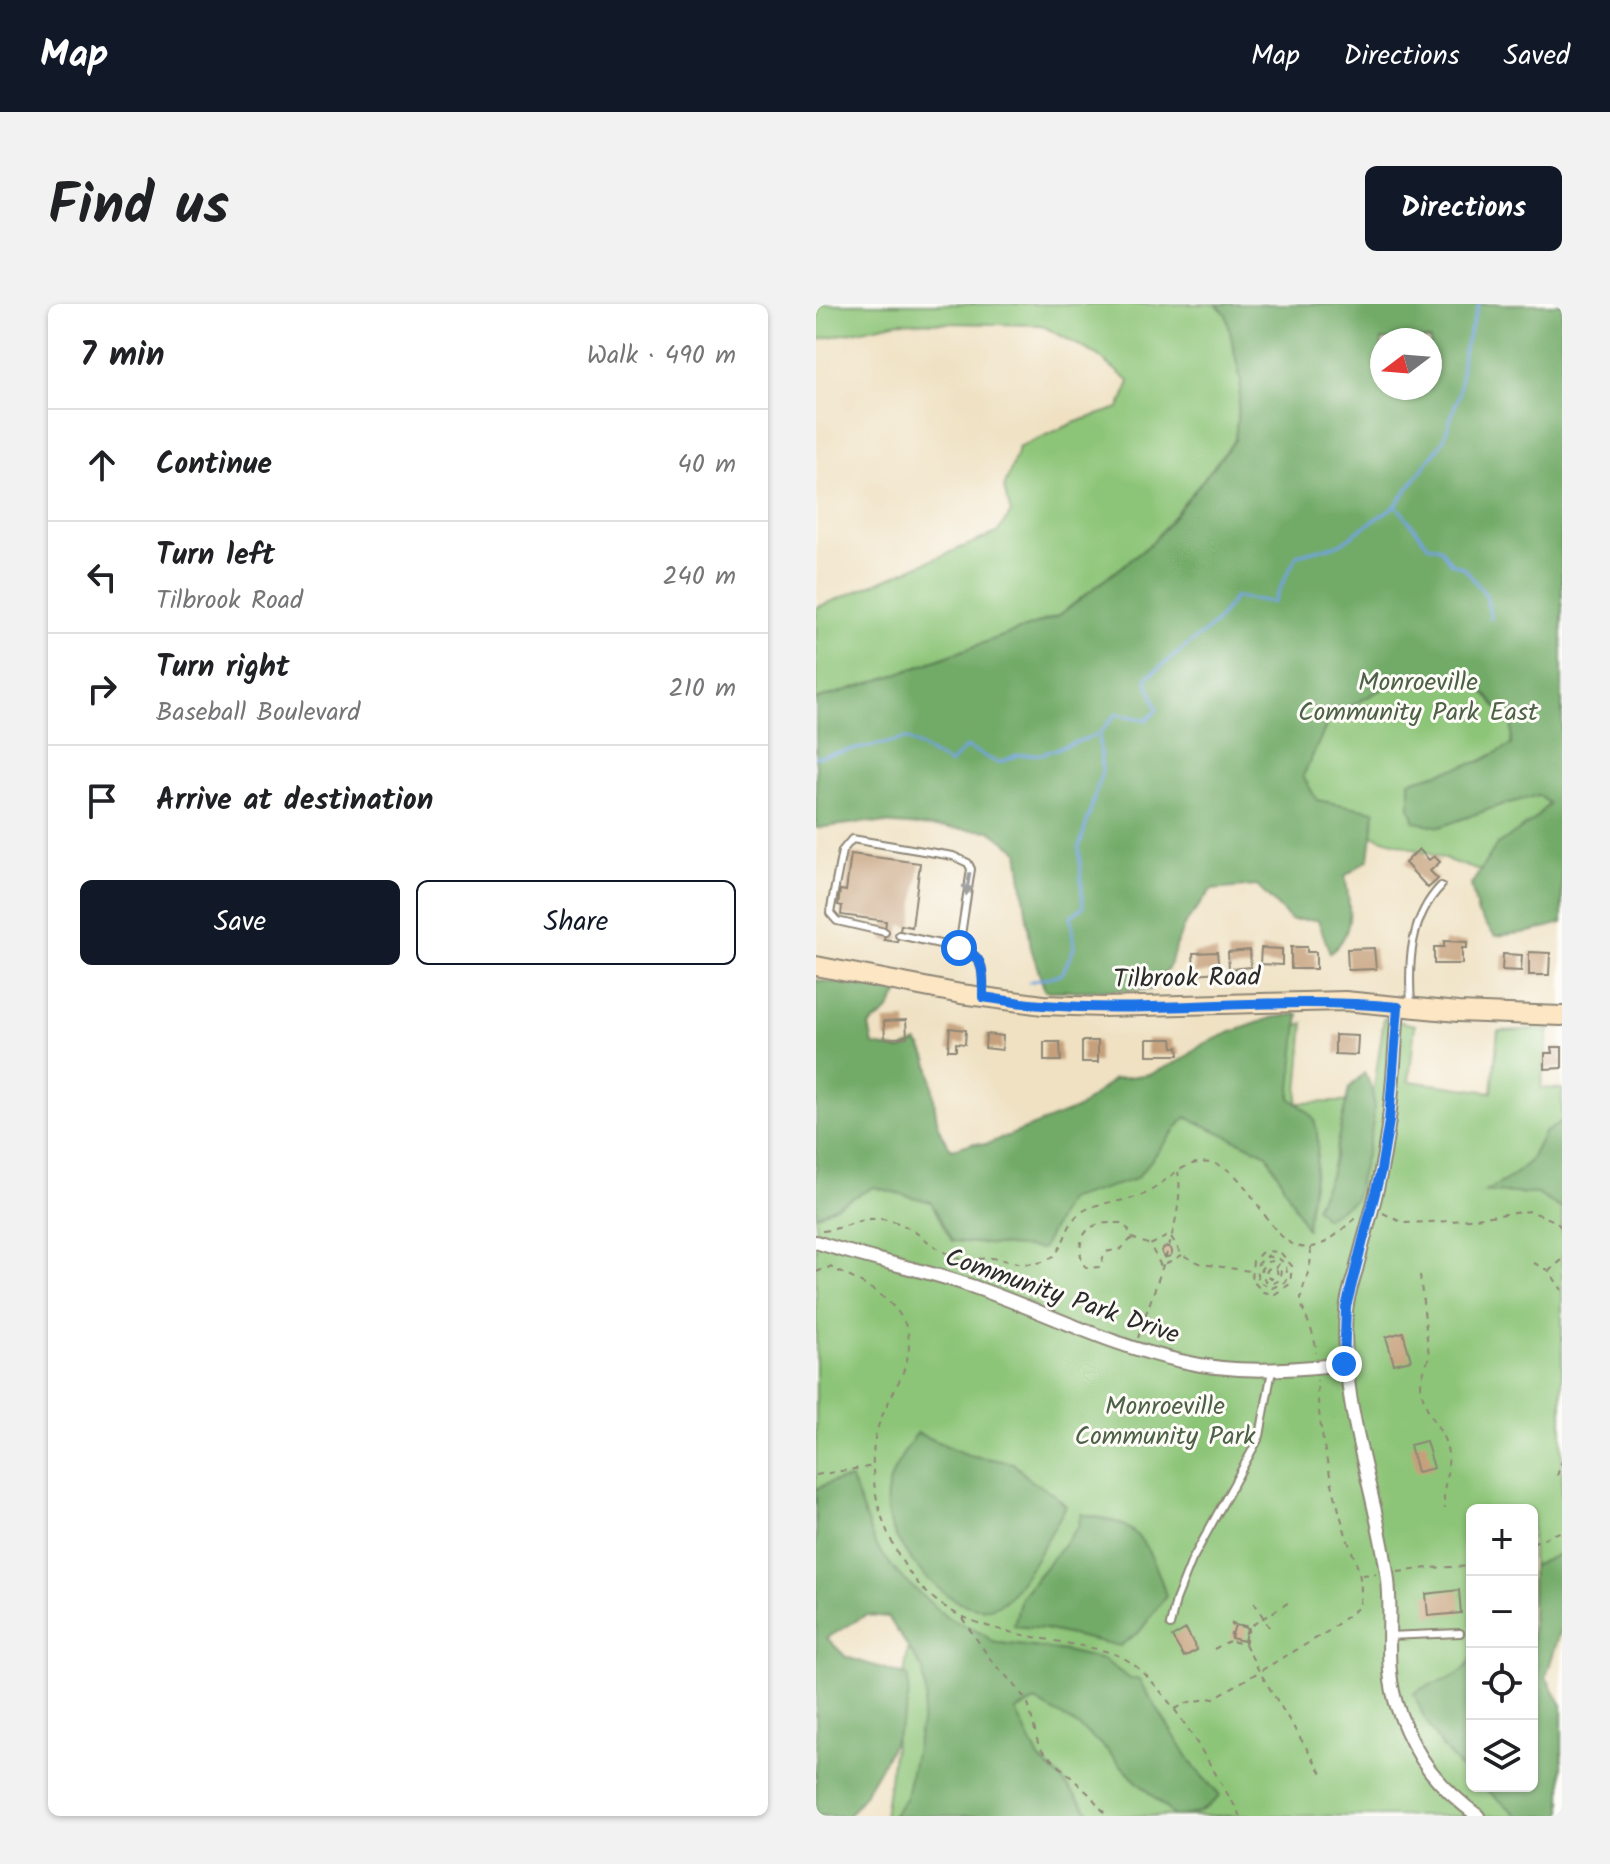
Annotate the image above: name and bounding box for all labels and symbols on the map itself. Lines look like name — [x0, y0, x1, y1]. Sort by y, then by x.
north arrow — [1370, 328, 1442, 400]
park label: Monroeville Community Park East — [1298, 662, 1539, 734]
one-way arrow — [961, 872, 974, 897]
route start — [941, 930, 977, 966]
street label: Tilbrook Road — [1113, 957, 1262, 1001]
street label: Community Park Drive — [939, 1237, 1185, 1357]
route end — [1326, 1346, 1362, 1382]
park label: Monroeville Community Park — [1074, 1386, 1256, 1458]

